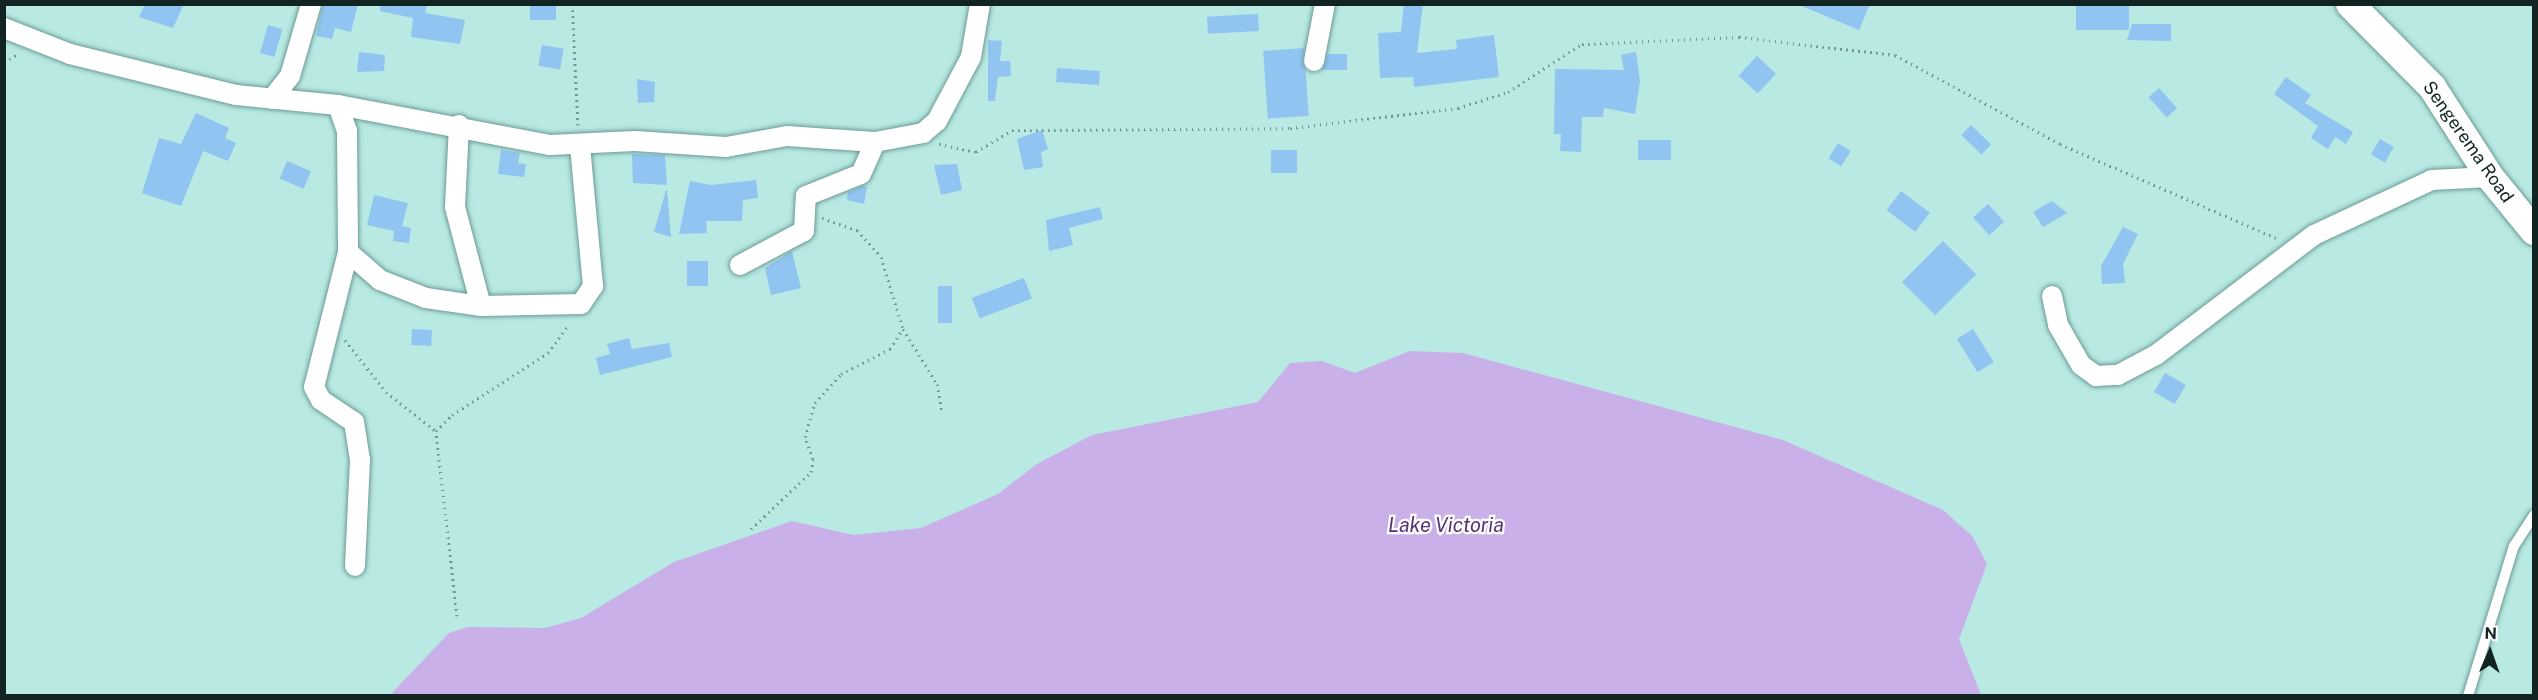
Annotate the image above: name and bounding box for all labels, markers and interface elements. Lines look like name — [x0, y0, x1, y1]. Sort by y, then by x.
street label: Sengerema Road — [2418, 77, 2518, 207]
water label: Lake Victoria — [1388, 513, 1504, 537]
north arrow — [2460, 622, 2520, 682]
text: N — [2484, 624, 2497, 643]

